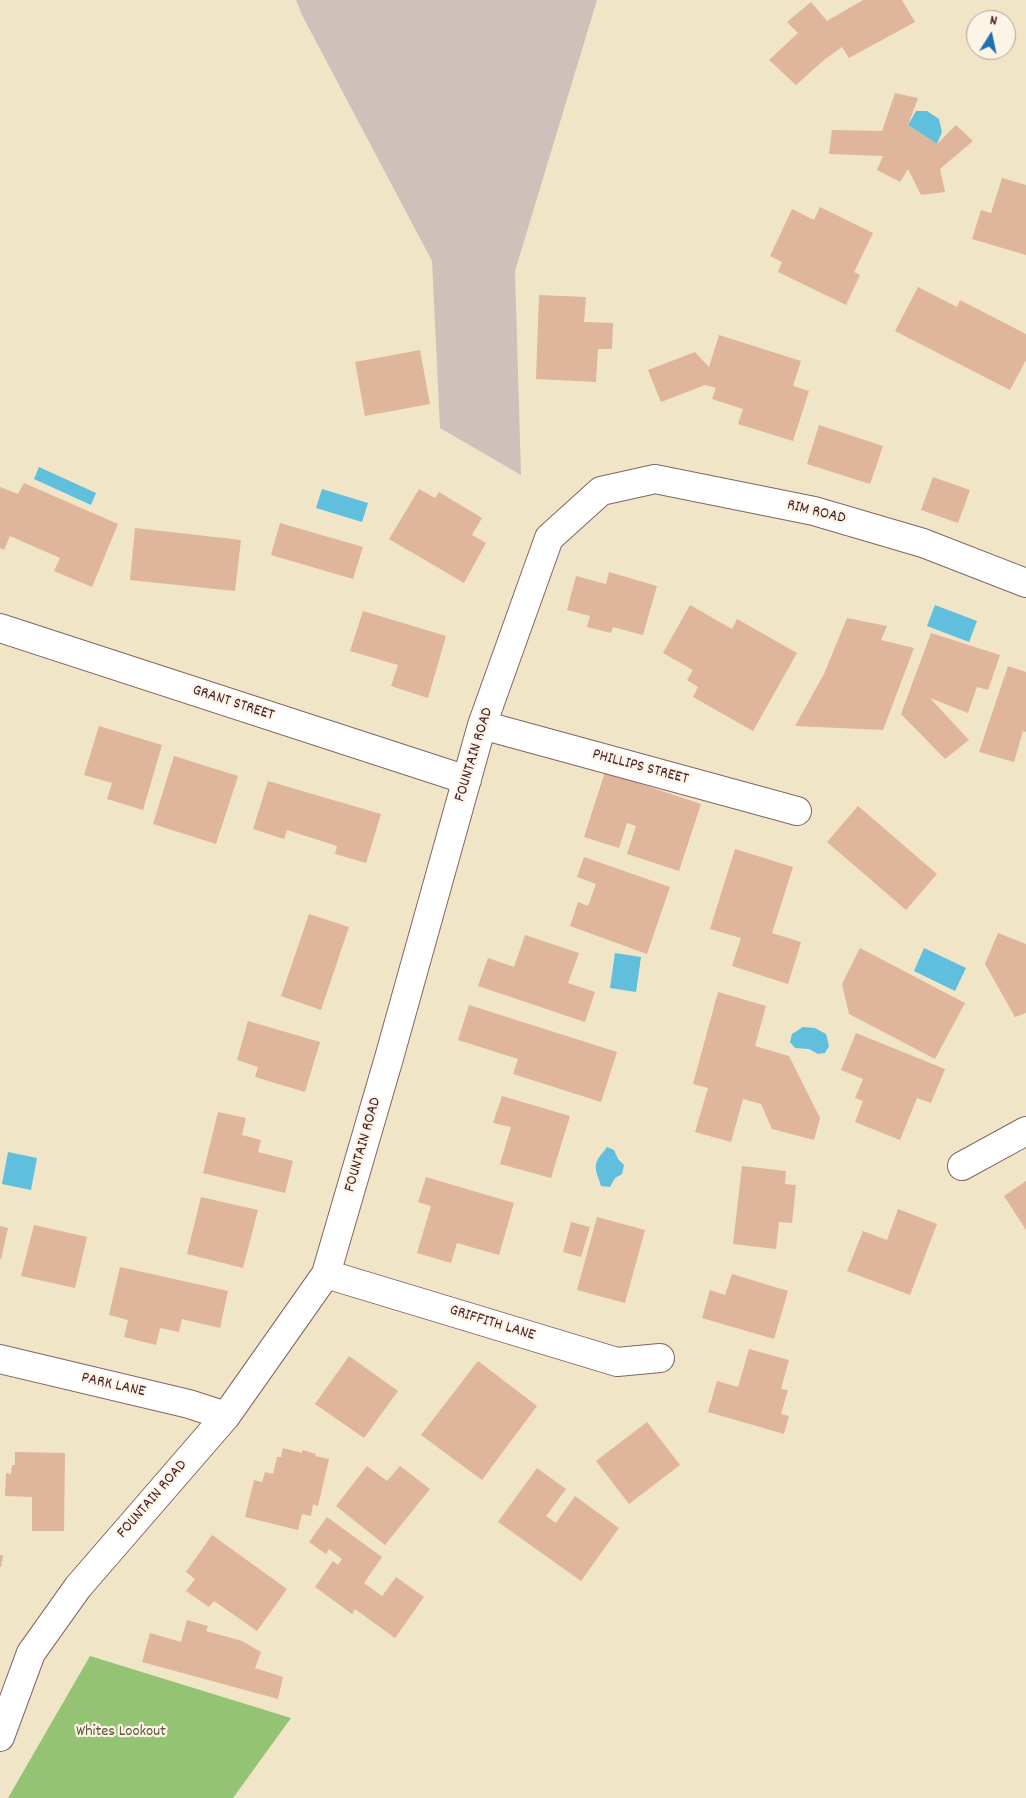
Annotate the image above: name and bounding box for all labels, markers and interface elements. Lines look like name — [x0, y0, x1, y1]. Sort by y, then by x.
north arrow — [966, 10, 1016, 60]
text: N — [988, 11, 999, 32]
street label: RIM ROAD — [785, 496, 847, 530]
street label: GRANT STREET — [190, 682, 276, 726]
street label: FOUNTAIN ROAD — [452, 706, 498, 804]
street label: PHILLIPS STREET — [590, 746, 690, 790]
street label: FOUNTAIN ROAD — [341, 1095, 387, 1195]
street label: GRIFFITH LANE — [447, 1302, 537, 1346]
street label: PARK LANE — [79, 1369, 147, 1403]
street label: FOUNTAIN ROAD — [114, 1457, 192, 1543]
park label: Whites Lookout — [76, 1723, 166, 1743]

